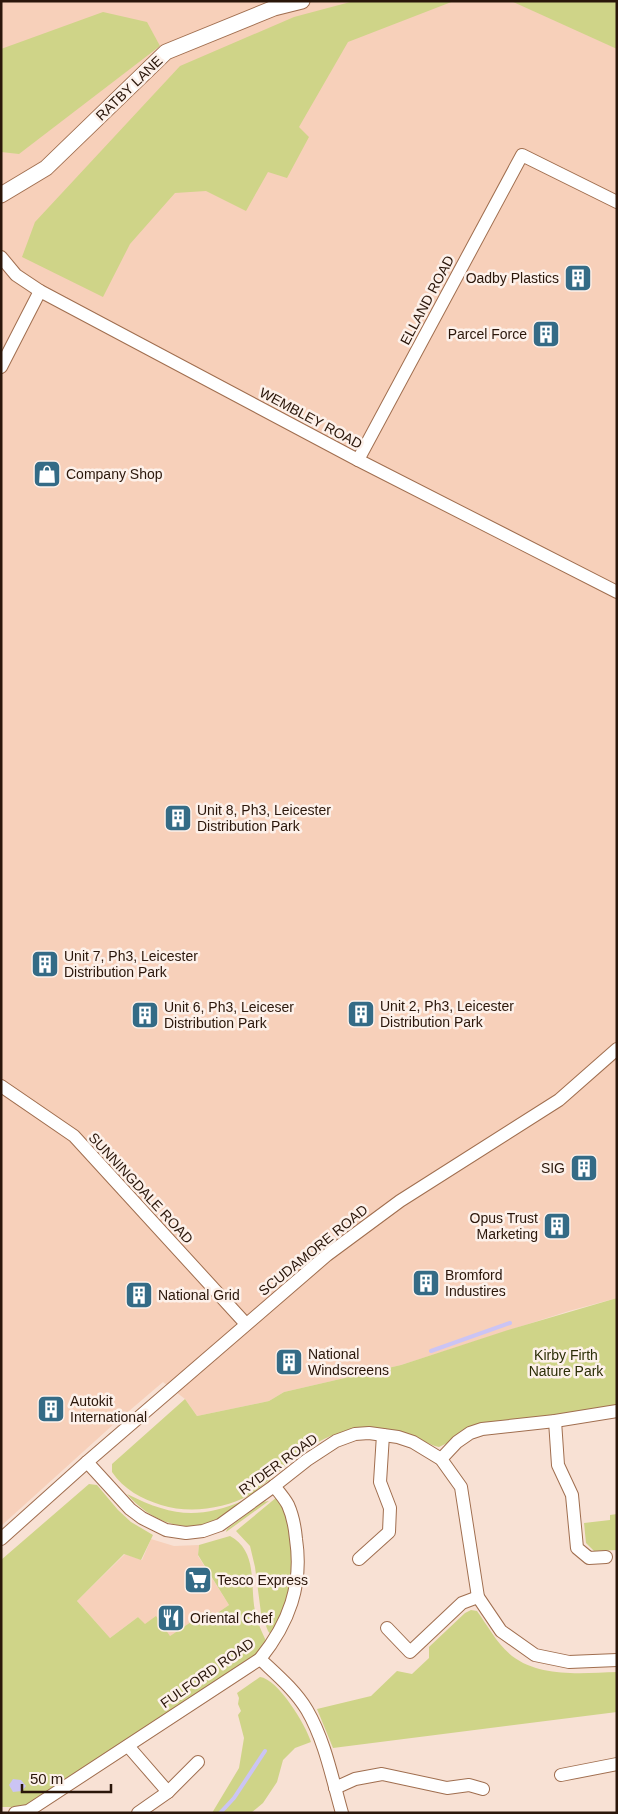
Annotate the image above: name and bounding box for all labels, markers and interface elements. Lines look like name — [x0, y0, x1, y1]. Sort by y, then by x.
street label: RATBY LANE — [93, 52, 165, 124]
street label: ELLAND ROAD — [397, 253, 457, 347]
building icon: Oadby Plastics — [563, 263, 593, 293]
place label: Oadby Plastics — [466, 270, 559, 286]
building icon: Parcel Force — [531, 319, 561, 349]
place label: Parcel Force — [448, 326, 527, 342]
street label: WEMBLEY ROAD — [257, 384, 365, 452]
shop icon: Company Shop — [32, 459, 62, 489]
place label: Company Shop — [66, 466, 163, 482]
place label: Unit 8, Ph3, Leicester Distribution Park — [197, 802, 331, 834]
building icon: Unit 8, Ph3, Leicester Distribution Park — [163, 803, 193, 833]
place label: Unit 7, Ph3, Leicester Distribution Park — [64, 948, 198, 980]
building icon: Unit 7, Ph3, Leicester Distribution Park — [30, 949, 60, 979]
place label: Unit 2, Ph3, Leicester Distribution Park — [380, 998, 514, 1030]
place label: Unit 6, Ph3, Leiceser Distribution Park — [164, 999, 294, 1031]
building icon: Unit 2, Ph3, Leicester Distribution Park — [346, 999, 376, 1029]
building icon: Unit 6, Ph3, Leiceser Distribution Park — [130, 1000, 160, 1030]
street label: SUNNINGDALE ROAD — [86, 1129, 196, 1247]
building icon: SIG — [569, 1153, 599, 1183]
place label: SIG — [541, 1160, 565, 1176]
street label: SCUDAMORE ROAD — [255, 1201, 371, 1299]
place label: Opus Trust Marketing — [470, 1210, 538, 1242]
building icon: Opus Trust Marketing — [542, 1211, 572, 1241]
place label: Bromford Industires — [445, 1267, 506, 1299]
building icon: Bromford Industires — [411, 1268, 441, 1298]
building icon: National Grid — [124, 1280, 154, 1310]
place label: National Grid — [158, 1287, 240, 1303]
place label: National Windscreens — [308, 1346, 389, 1378]
building icon: National Windscreens — [274, 1347, 304, 1377]
park label: Kirby Firth Nature Park — [529, 1347, 604, 1379]
place label: Autokit International — [70, 1393, 147, 1425]
building icon: Autokit International — [36, 1394, 66, 1424]
street label: RYDER ROAD — [236, 1430, 320, 1498]
supermarket icon: Tesco Express — [183, 1565, 213, 1595]
place label: Tesco Express — [217, 1572, 308, 1588]
restaurant icon: Oriental Chef — [156, 1603, 186, 1633]
place label: Oriental Chef — [190, 1610, 273, 1626]
street label: FULFORD ROAD — [157, 1635, 257, 1711]
scale bar — [22, 1762, 111, 1794]
text: 50 m — [30, 1770, 63, 1787]

